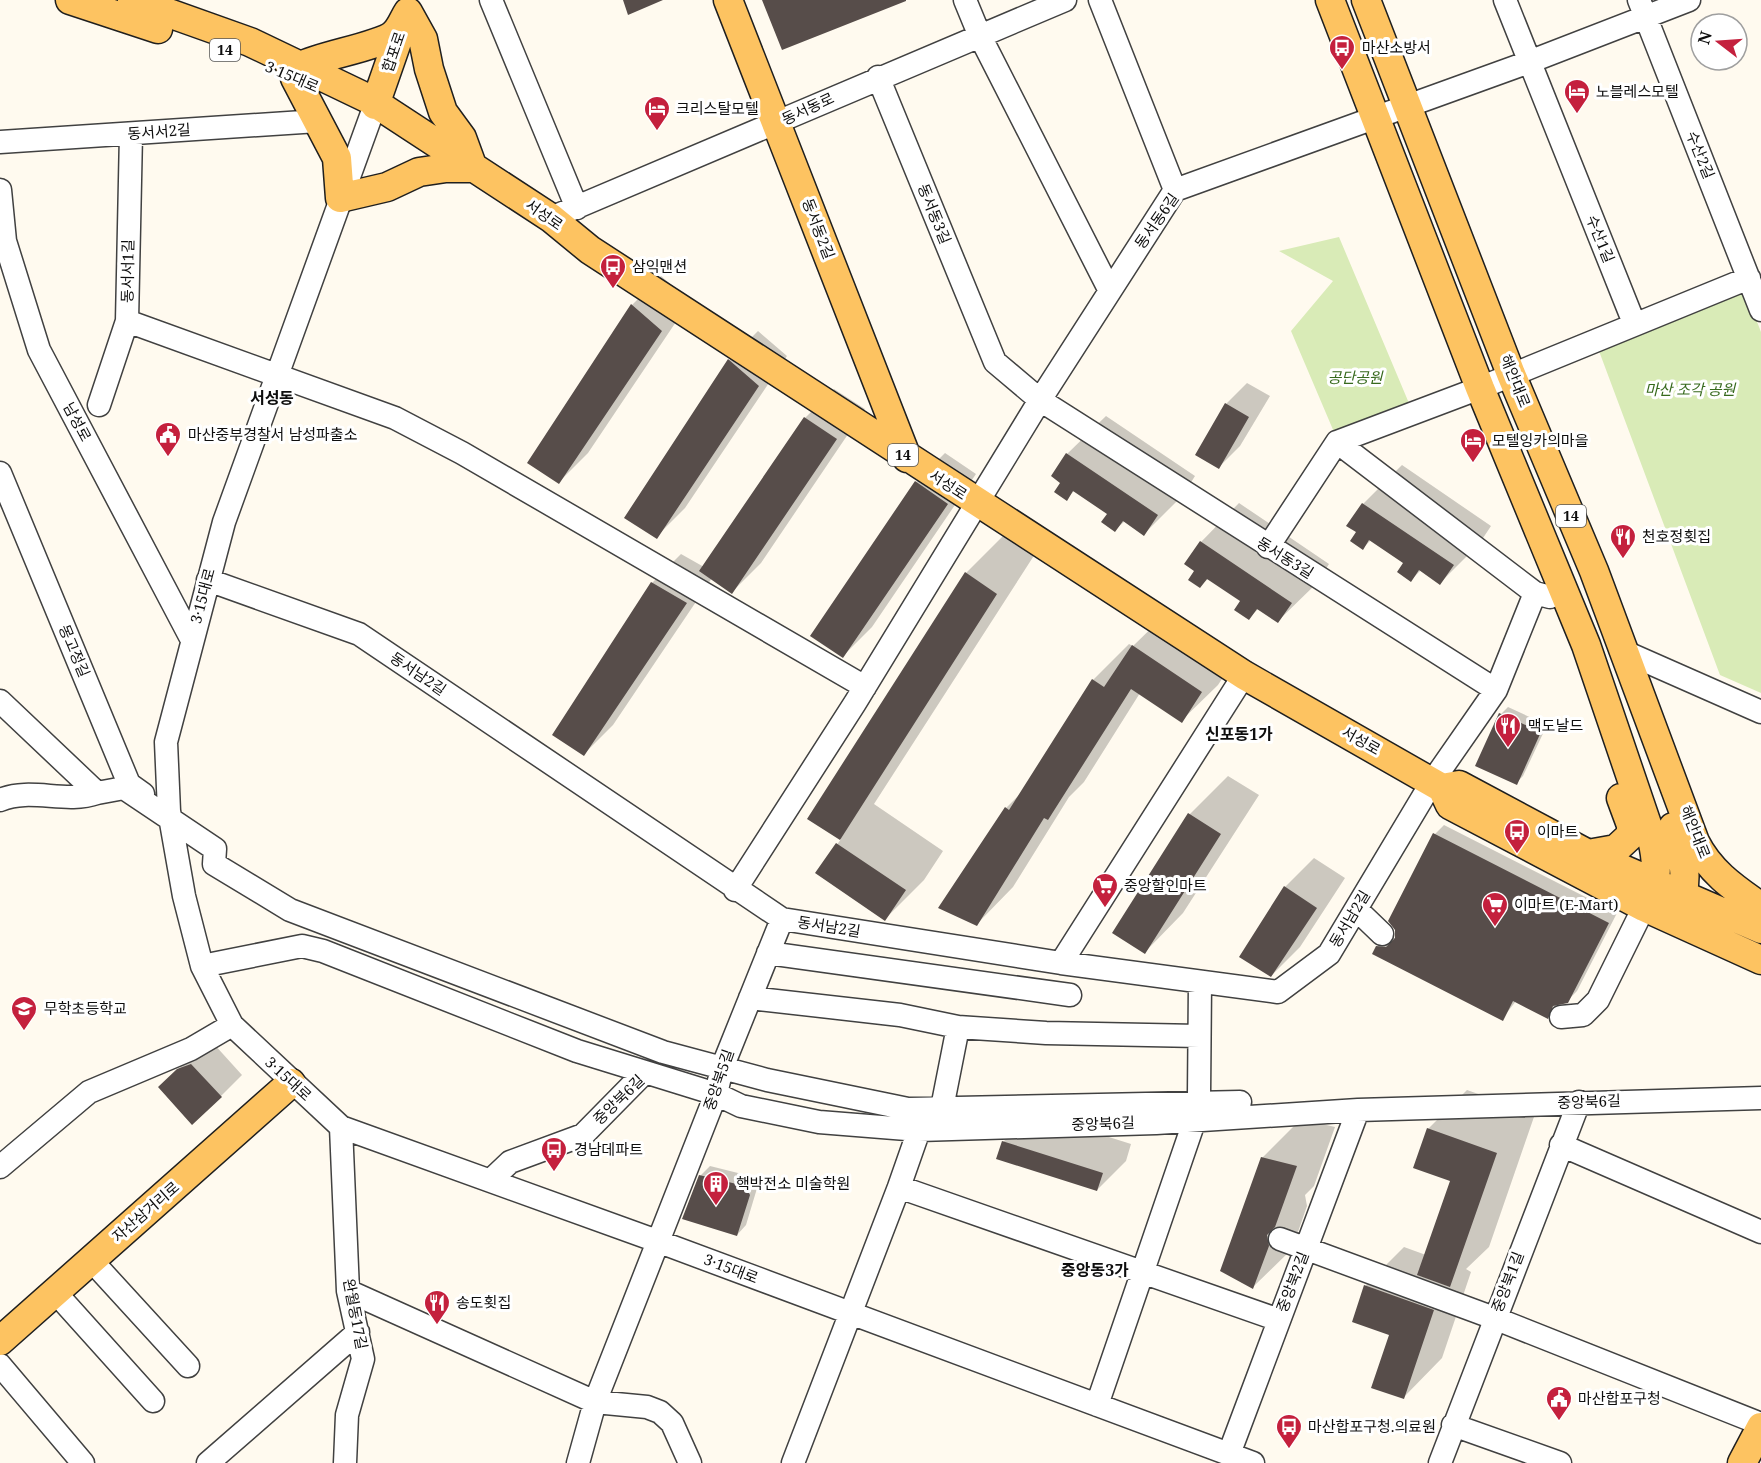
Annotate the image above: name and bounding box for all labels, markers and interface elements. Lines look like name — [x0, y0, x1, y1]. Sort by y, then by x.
north arrow — [1689, 12, 1749, 72]
text: N — [1692, 28, 1717, 47]
street label: 합포로 — [377, 29, 409, 75]
bus stop icon: 마산소방서 — [1327, 33, 1357, 71]
place label: 마산소방서 — [1362, 37, 1431, 57]
road number: 14 — [210, 39, 240, 61]
street label: 3·15대로 — [262, 56, 322, 96]
hotel icon: 노블레스모텔 — [1562, 77, 1592, 115]
place label: 노블레스모텔 — [1596, 81, 1679, 101]
street label: 동서동로 — [778, 87, 837, 129]
hotel icon: 크리스탈모텔 — [642, 94, 672, 132]
place label: 크리스탈모텔 — [676, 98, 759, 118]
street label: 동서서2길 — [127, 119, 191, 143]
street label: 수산2길 — [1682, 128, 1720, 181]
street label: 동서동3길 — [914, 180, 956, 247]
street label: 동서동6길 — [1130, 189, 1183, 252]
street label: 서성로 — [522, 194, 567, 234]
street label: 동서동2길 — [798, 195, 840, 262]
street label: 수산1길 — [1582, 212, 1620, 265]
street label: 동서서1길 — [116, 239, 138, 303]
bus stop icon: 삼익맨션 — [598, 252, 628, 290]
place label: 삼익맨션 — [632, 256, 687, 276]
street label: 해안대로 — [1496, 351, 1536, 410]
park label: 공단공원 — [1327, 367, 1384, 387]
park label: 마산 조각 공원 — [1645, 379, 1736, 399]
district label: 서성동 — [250, 387, 294, 409]
street label: 남성로 — [59, 399, 96, 445]
public building icon: 마산중부경찰서 남성파출소 — [153, 420, 183, 458]
place label: 마산중부경찰서 남성파출소 — [188, 424, 358, 444]
hotel icon: 모텔잉카의마을 — [1458, 426, 1488, 464]
place label: 모텔잉카의마을 — [1492, 430, 1589, 450]
road number: 14 — [888, 444, 918, 466]
street label: 서성로 — [926, 464, 971, 504]
road number: 14 — [1556, 505, 1586, 527]
restaurant icon: 천호정횟집 — [1608, 522, 1638, 560]
place label: 천호정횟집 — [1642, 526, 1711, 546]
street label: 동서동3길 — [1253, 532, 1318, 582]
street label: 3·15대로 — [185, 566, 219, 626]
street label: 몽고정길 — [55, 621, 95, 680]
street label: 동서남2길 — [387, 647, 451, 699]
restaurant icon: 맥도날드 — [1493, 711, 1523, 749]
place label: 맥도날드 — [1528, 715, 1583, 735]
street label: 서성로 — [1339, 721, 1384, 759]
district label: 신포동1가 — [1205, 723, 1273, 745]
street label: 해안대로 — [1676, 802, 1716, 861]
bus stop icon: 이마트 — [1502, 817, 1532, 855]
place label: 이마트 — [1537, 821, 1579, 841]
supermarket icon: 중앙할인마트 — [1090, 871, 1120, 909]
place label: 중앙할인마트 — [1124, 875, 1207, 895]
street label: 동서남2길 — [1324, 886, 1374, 951]
supermarket icon: 이마트 (E-Mart) — [1480, 890, 1510, 928]
place label: 이마트 (E-Mart) — [1514, 894, 1619, 914]
street label: 동서남2길 — [796, 911, 862, 941]
school or university icon: 무학초등학교 — [9, 994, 39, 1032]
place label: 무학초등학교 — [44, 998, 127, 1018]
street label: 중앙북5길 — [698, 1046, 738, 1113]
street label: 3·15대로 — [261, 1052, 316, 1105]
street label: 중앙북6길 — [588, 1070, 648, 1129]
street label: 중앙북6길 — [1557, 1090, 1621, 1112]
street label: 중앙북6길 — [1071, 1112, 1135, 1134]
bus stop icon: 경남데파트 — [539, 1135, 569, 1173]
place label: 경남데파트 — [574, 1139, 643, 1159]
building icon: 핵박전소 미술학원 — [701, 1169, 731, 1207]
place label: 핵박전소 미술학원 — [736, 1173, 850, 1193]
street label: 자산삼거리로 — [108, 1177, 183, 1246]
street label: 중앙북2길 — [1271, 1248, 1313, 1315]
street label: 중앙북1길 — [1486, 1248, 1528, 1315]
street label: 3·15대로 — [701, 1249, 761, 1288]
district label: 중앙동3가 — [1061, 1259, 1129, 1281]
street label: 완월동17길 — [339, 1277, 373, 1351]
restaurant icon: 송도횟집 — [422, 1288, 452, 1326]
place label: 송도횟집 — [456, 1292, 511, 1312]
public building icon: 마산합포구청 — [1544, 1384, 1574, 1422]
place label: 마산합포구청 — [1578, 1388, 1661, 1408]
bus stop icon: 마산합포구청.의료원 — [1274, 1412, 1304, 1450]
place label: 마산합포구청.의료원 — [1308, 1416, 1436, 1436]

